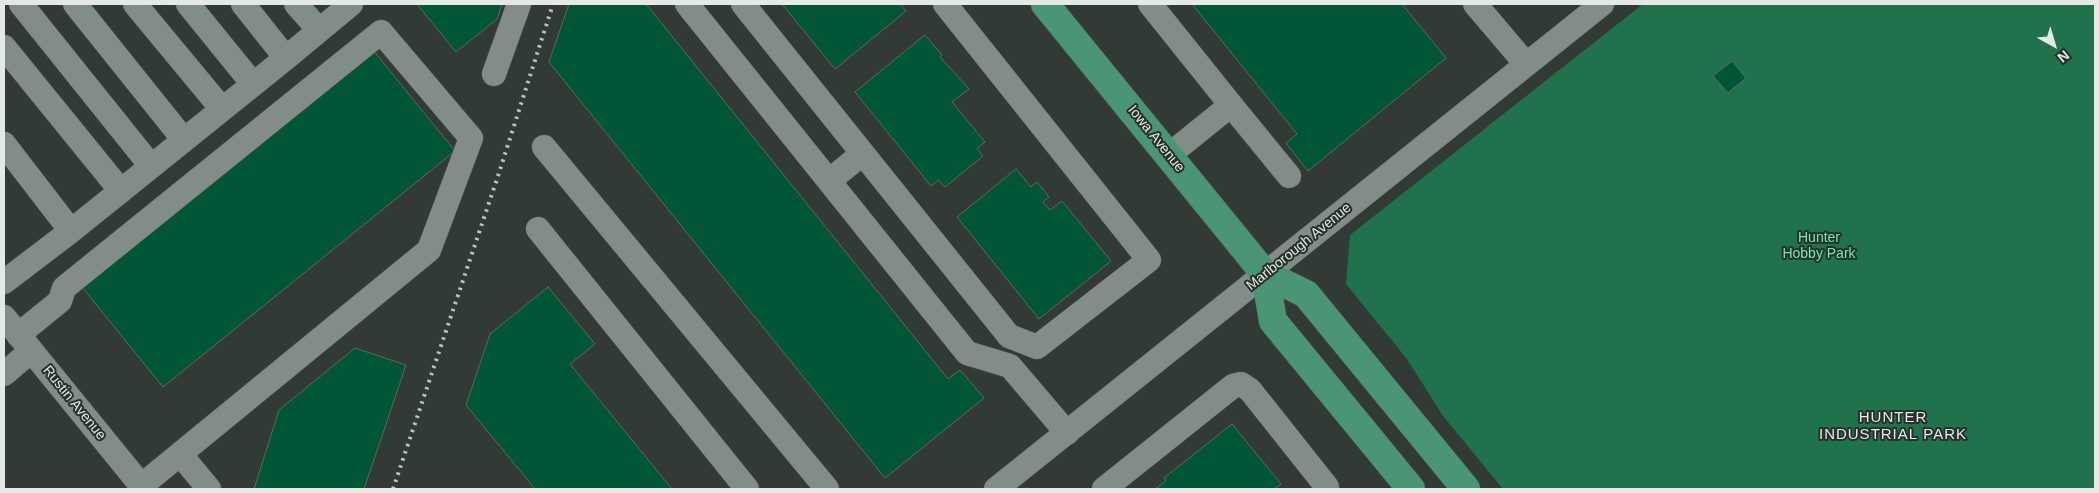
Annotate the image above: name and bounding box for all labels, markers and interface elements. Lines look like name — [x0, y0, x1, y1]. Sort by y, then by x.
north arrow — [2029, 20, 2079, 70]
text: N — [2054, 47, 2072, 66]
street label: Iowa Avenue — [1124, 102, 1188, 176]
street label: Marlborough Avenue — [1243, 200, 1355, 294]
park label: Hunter Hobby Park — [1782, 230, 1856, 262]
street label: Rustin Avenue — [39, 362, 109, 444]
district label: HUNTER INDUSTRIAL PARK — [1817, 409, 1969, 444]

